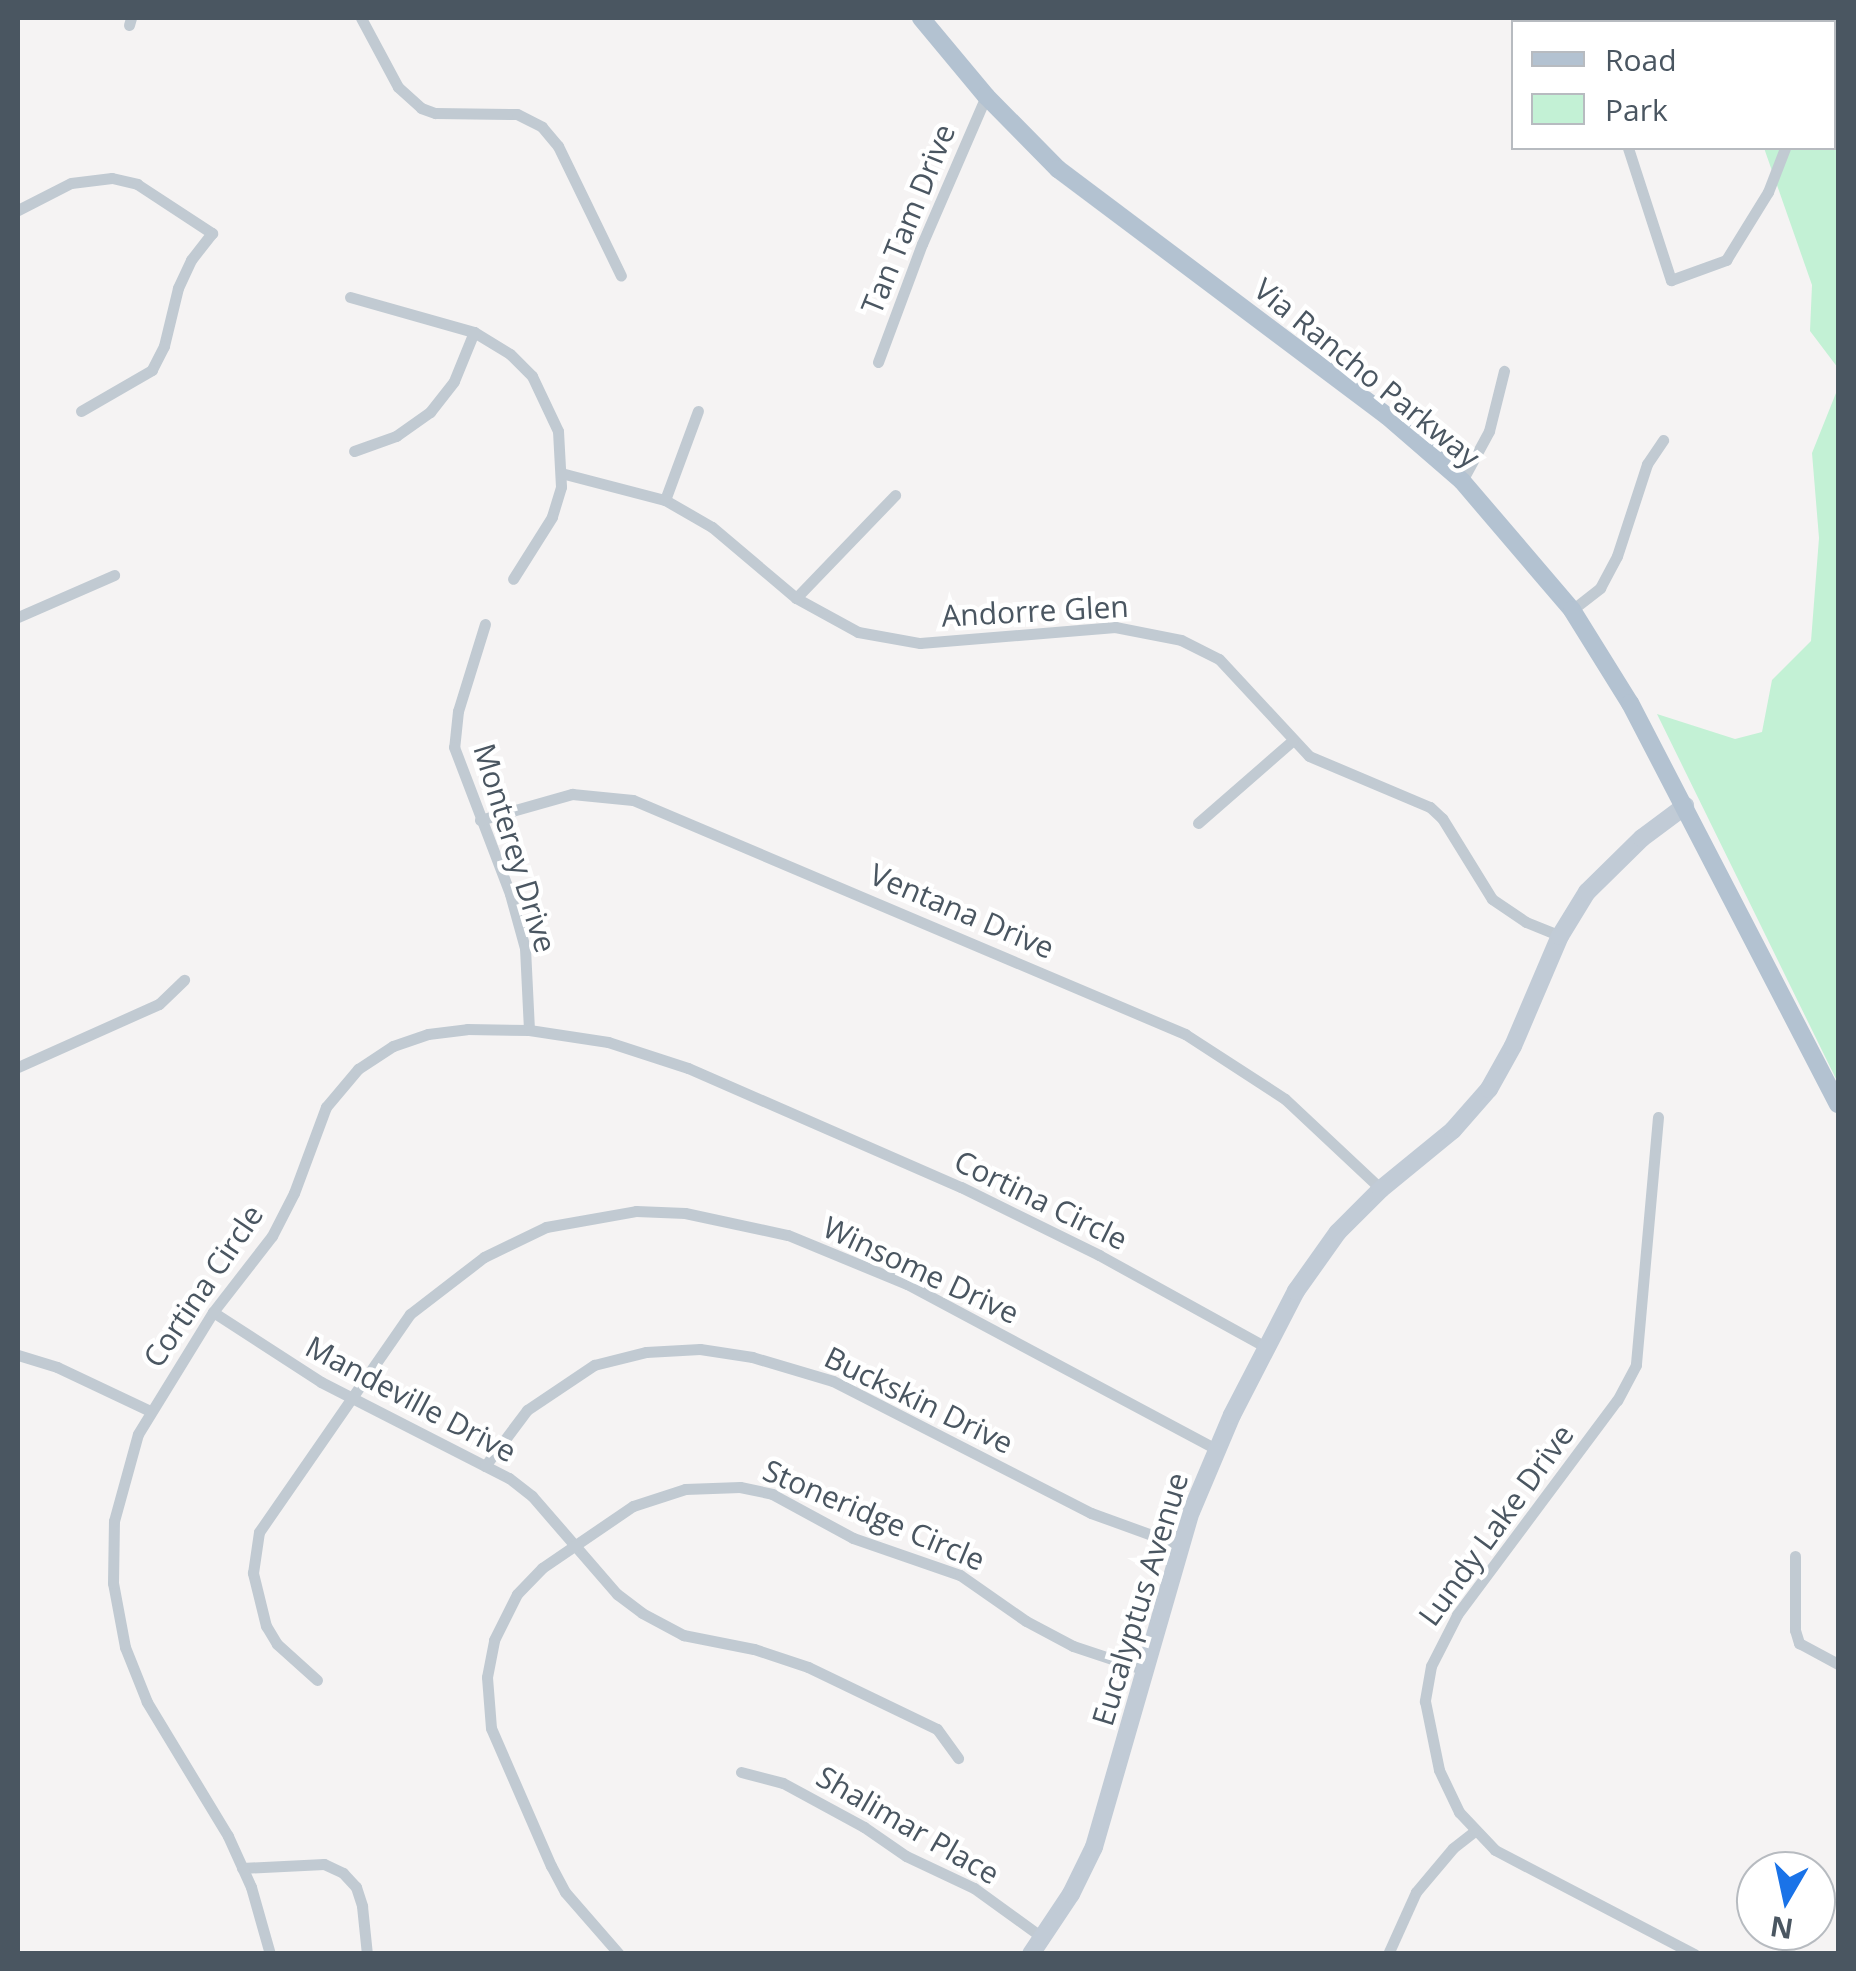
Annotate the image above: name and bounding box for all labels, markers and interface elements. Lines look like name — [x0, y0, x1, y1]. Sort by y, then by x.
legend — [1511, 20, 1836, 150]
text: Road — [1605, 39, 1677, 80]
text: Park — [1605, 89, 1668, 130]
street label: Tan Tam Drive — [854, 119, 962, 319]
street label: Via Rancho Parkway — [1247, 271, 1487, 475]
street label: Andorre Glen — [940, 588, 1130, 634]
street label: Monterey Drive — [466, 739, 564, 957]
street label: Ventana Drive — [864, 856, 1060, 966]
street label: Cortina Circle — [949, 1143, 1133, 1257]
street label: Cortina Circle — [136, 1198, 270, 1374]
street label: Winsome Drive — [817, 1209, 1025, 1331]
street label: Mandeville Drive — [300, 1328, 522, 1470]
street label: Buckskin Drive — [819, 1339, 1019, 1461]
street label: Lundy Lake Drive — [1411, 1417, 1581, 1633]
street label: Stoneridge Circle — [758, 1452, 990, 1578]
street label: Eucalyptus Avenue — [1084, 1468, 1196, 1730]
street label: Shalimar Place — [810, 1758, 1006, 1892]
north arrow — [1736, 1851, 1836, 1951]
text: N — [1767, 1908, 1796, 1949]

